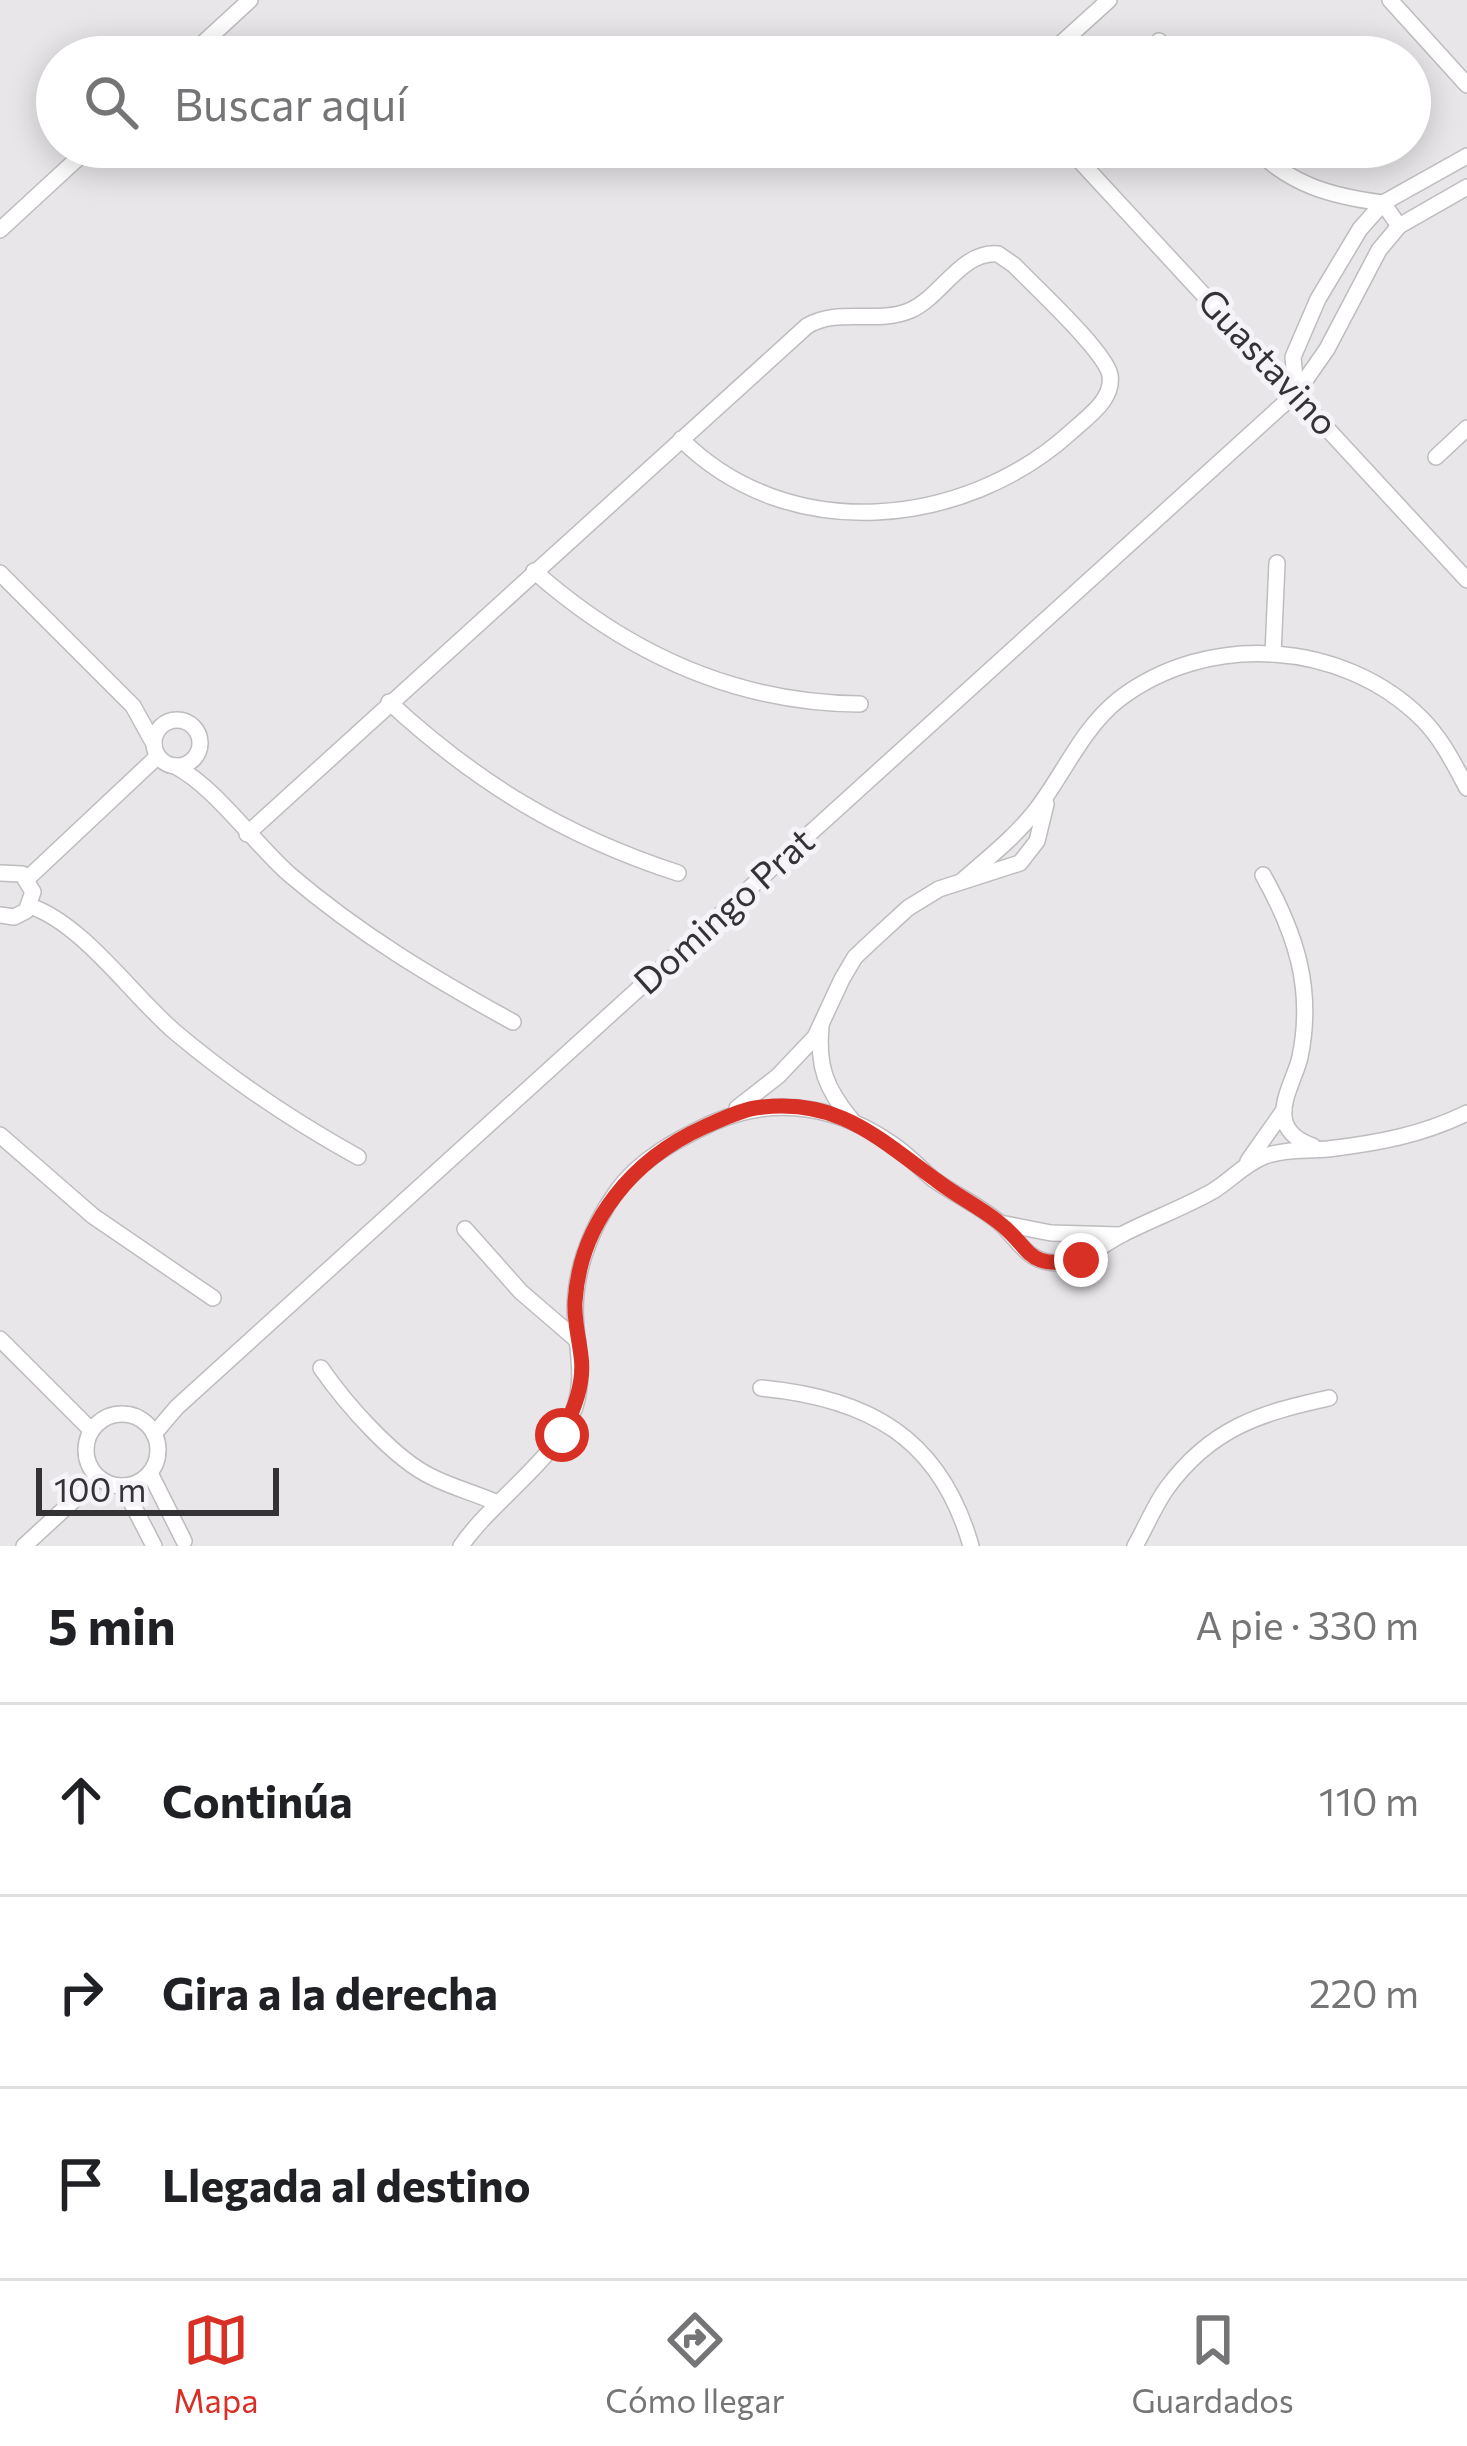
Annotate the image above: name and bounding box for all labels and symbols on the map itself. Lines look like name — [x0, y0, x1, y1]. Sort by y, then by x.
street label: Guastavino — [1190, 278, 1349, 443]
street label: Domingo Prat — [624, 817, 822, 1002]
route end — [1054, 1233, 1108, 1287]
route start — [535, 1408, 589, 1462]
scale bar — [36, 1462, 279, 1515]

